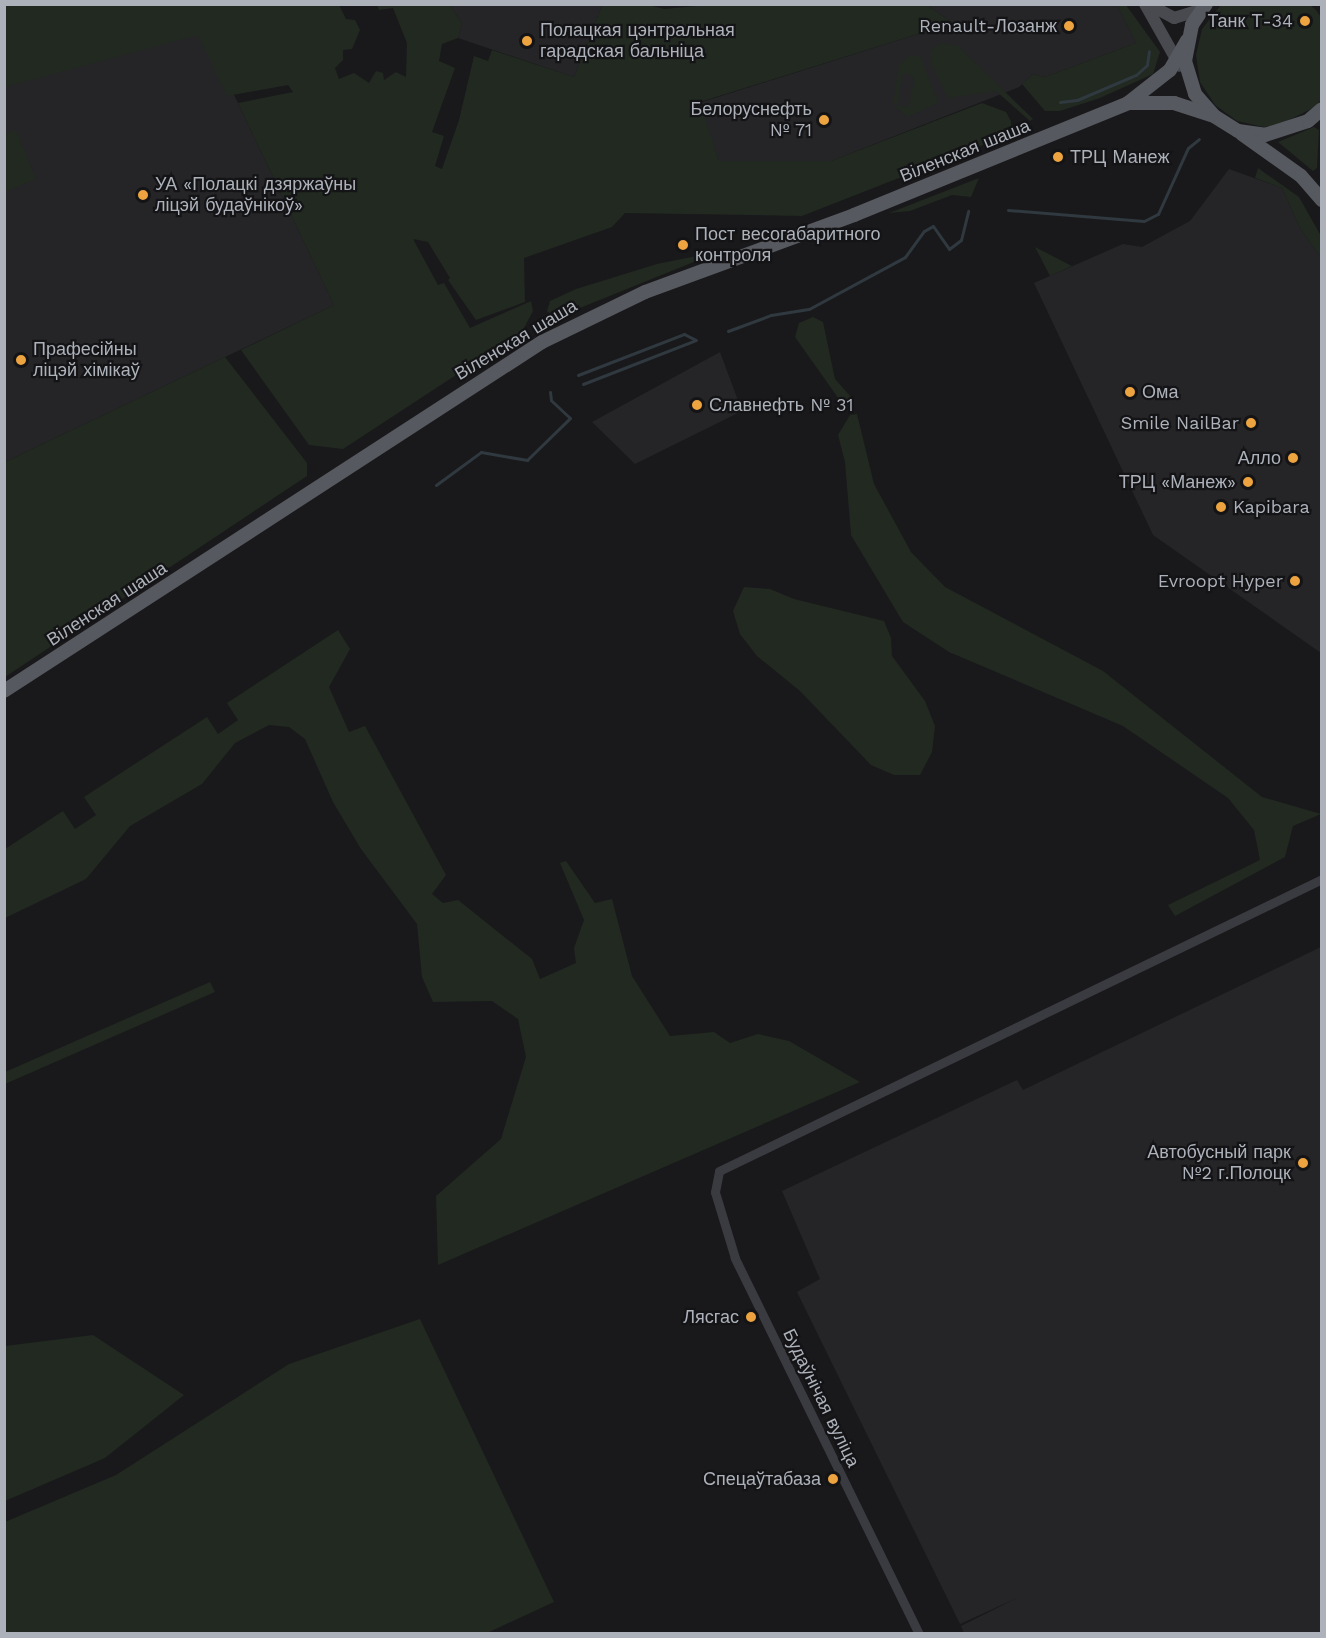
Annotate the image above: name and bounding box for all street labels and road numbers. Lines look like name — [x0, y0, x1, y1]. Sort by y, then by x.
street label: Віленская шаша — [897, 115, 1033, 187]
street label: Віленская шаша — [451, 295, 581, 385]
street label: Віленская шаша — [43, 557, 171, 651]
street label: Будаўнічая вуліца — [778, 1325, 864, 1471]

